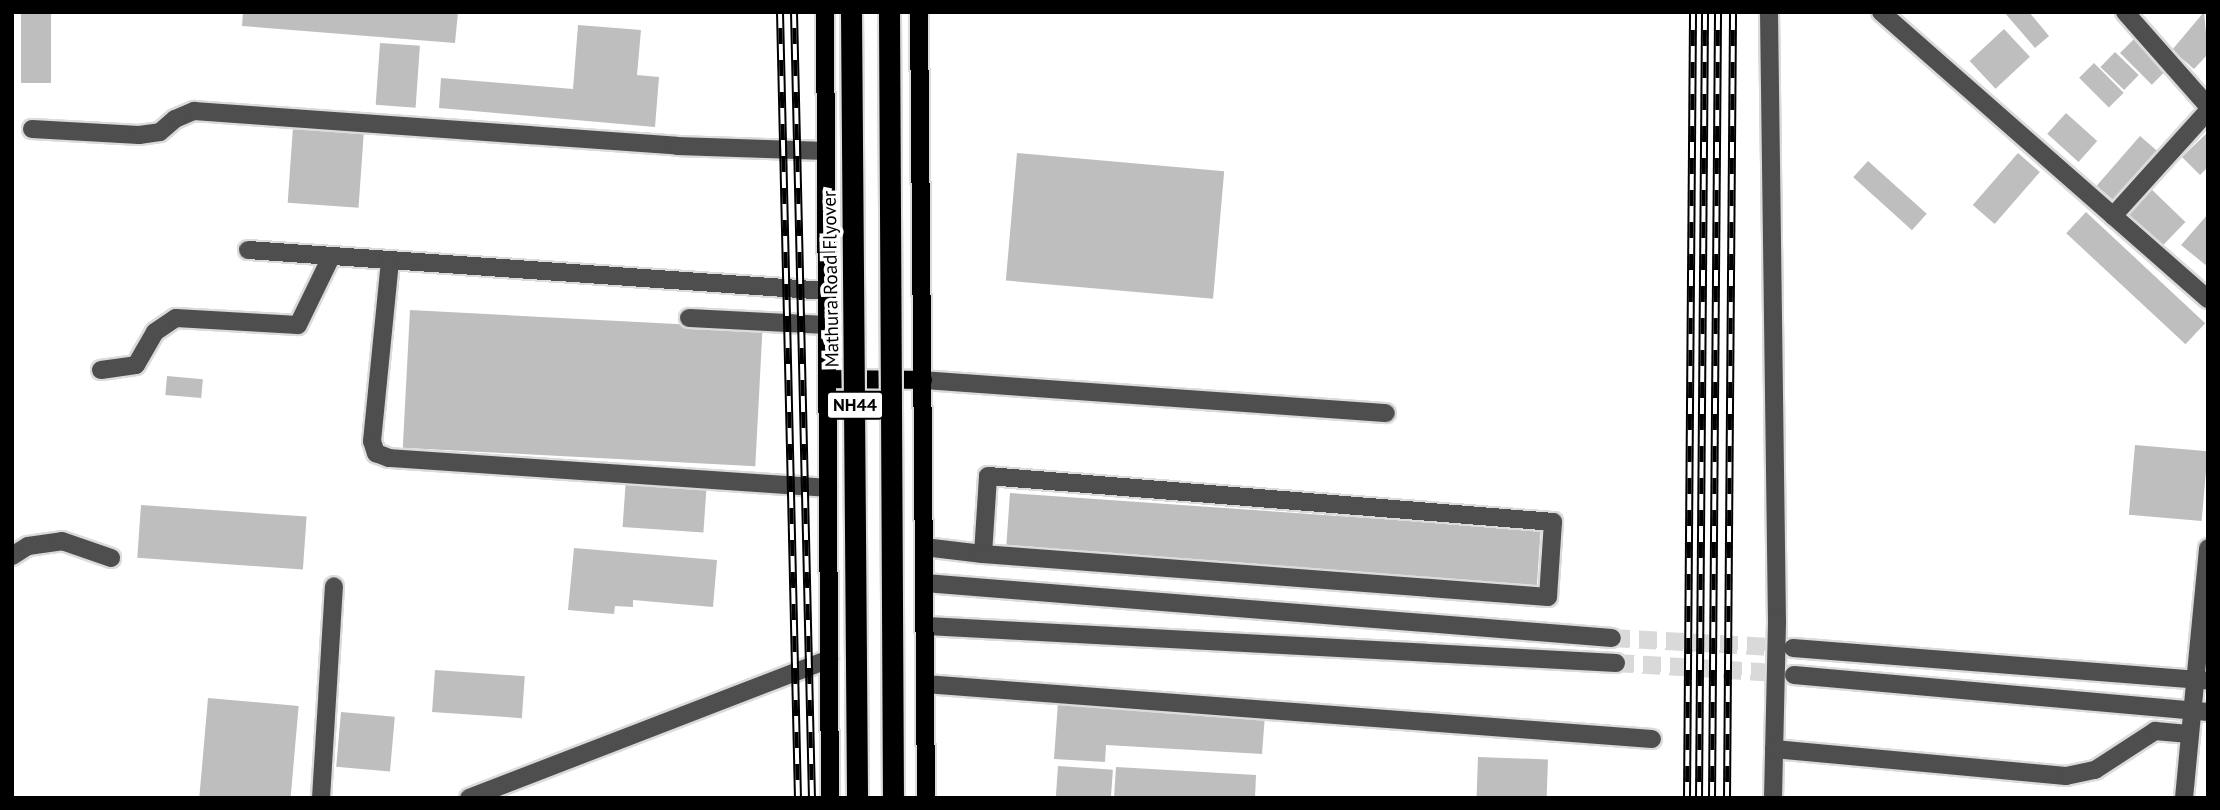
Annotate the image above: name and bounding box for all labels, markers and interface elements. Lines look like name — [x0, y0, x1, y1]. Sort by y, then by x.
street label: Mathura Road Flyover — [818, 190, 844, 368]
road number: NH44 — [825, 390, 885, 419]

